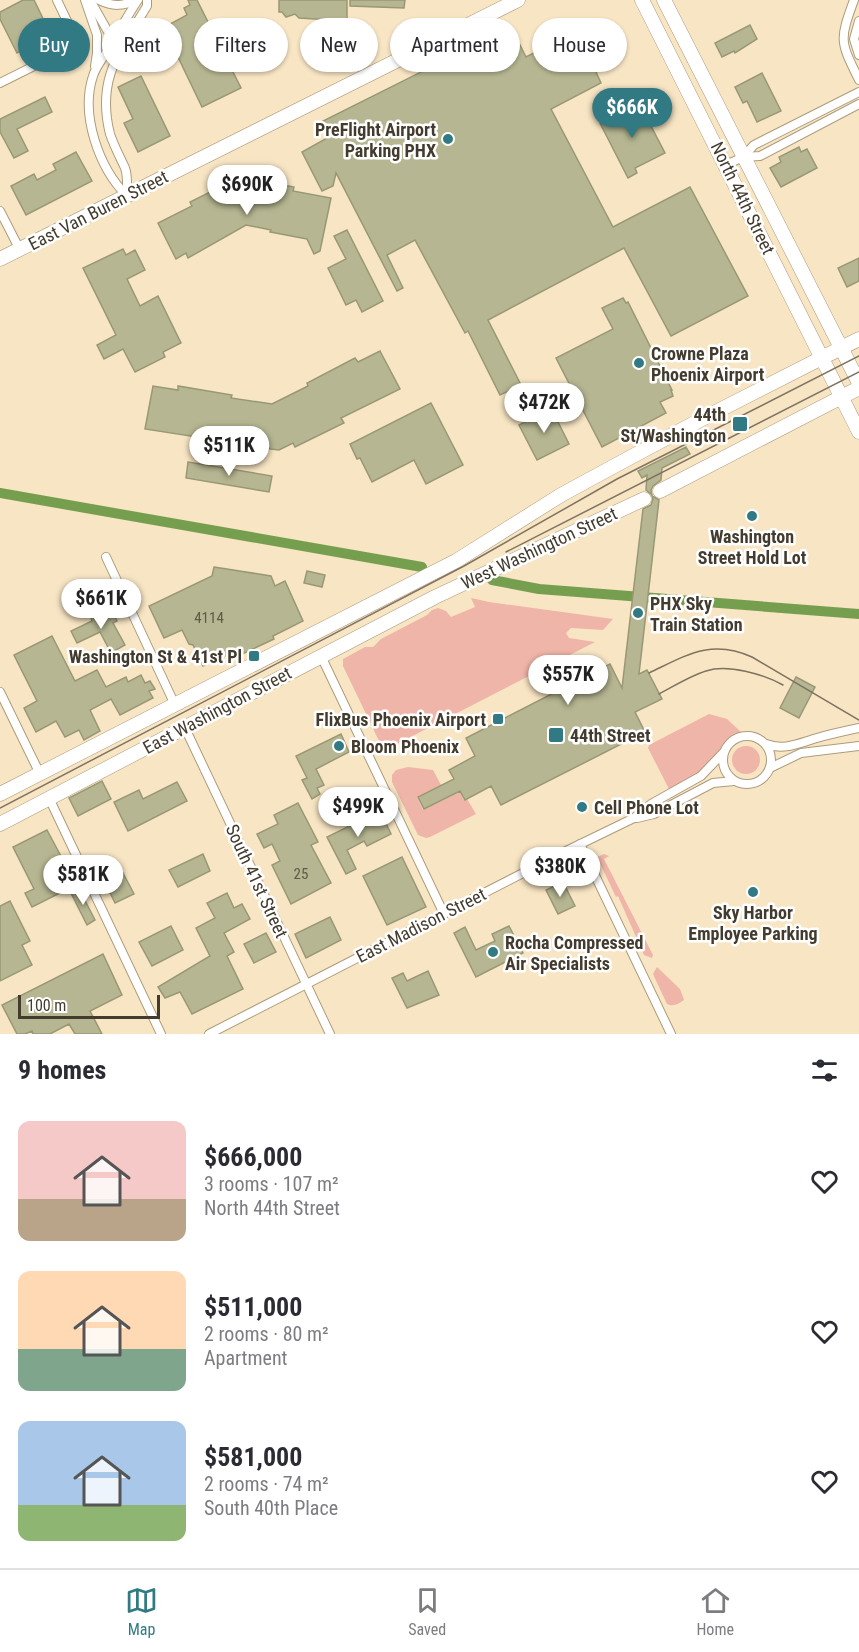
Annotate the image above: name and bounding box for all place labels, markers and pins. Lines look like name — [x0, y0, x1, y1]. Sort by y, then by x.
pin: $666K — [590, 88, 674, 139]
place label: PreFlight Airport Parking PHX — [315, 119, 436, 161]
marker: PreFlight Airport Parking PHX — [441, 132, 455, 146]
pin: $690K — [205, 165, 289, 216]
place label: Crowne Plaza Phoenix Airport — [651, 343, 765, 385]
marker: Crowne Plaza Phoenix Airport — [632, 356, 646, 370]
pin: $472K — [502, 383, 586, 434]
place label: 44th St/Washington — [621, 404, 726, 446]
marker: 44th St/Washington — [731, 415, 749, 433]
pin: $511K — [187, 426, 271, 477]
marker: Washington Street Hold Lot — [745, 509, 759, 523]
place label: Washington Street Hold Lot — [698, 526, 807, 568]
pin: $661K — [59, 579, 143, 630]
place label: PHX Sky Train Station — [650, 593, 743, 635]
marker: PHX Sky Train Station — [631, 606, 645, 620]
place label: Washington St & 41st Pl — [69, 646, 242, 667]
marker: Washington St & 41st Pl — [247, 649, 261, 663]
pin: $557K — [526, 655, 610, 706]
place label: FlixBus Phoenix Airport — [316, 709, 486, 730]
marker: FlixBus Phoenix Airport — [491, 712, 505, 726]
place label: 44th Street — [570, 725, 651, 746]
marker: 44th Street — [547, 726, 565, 744]
place label: Bloom Phoenix — [351, 736, 459, 757]
marker: Bloom Phoenix — [332, 739, 346, 753]
pin: $499K — [316, 787, 400, 838]
place label: Cell Phone Lot — [594, 797, 699, 818]
marker: Cell Phone Lot — [575, 800, 589, 814]
pin: $380K — [518, 847, 602, 898]
pin: $581K — [41, 855, 125, 906]
marker: Sky Harbor Employee Parking — [746, 885, 760, 899]
place label: Sky Harbor Employee Parking — [688, 902, 818, 944]
place label: Rocha Compressed Air Specialists — [505, 932, 643, 974]
marker: Rocha Compressed Air Specialists — [486, 945, 500, 959]

